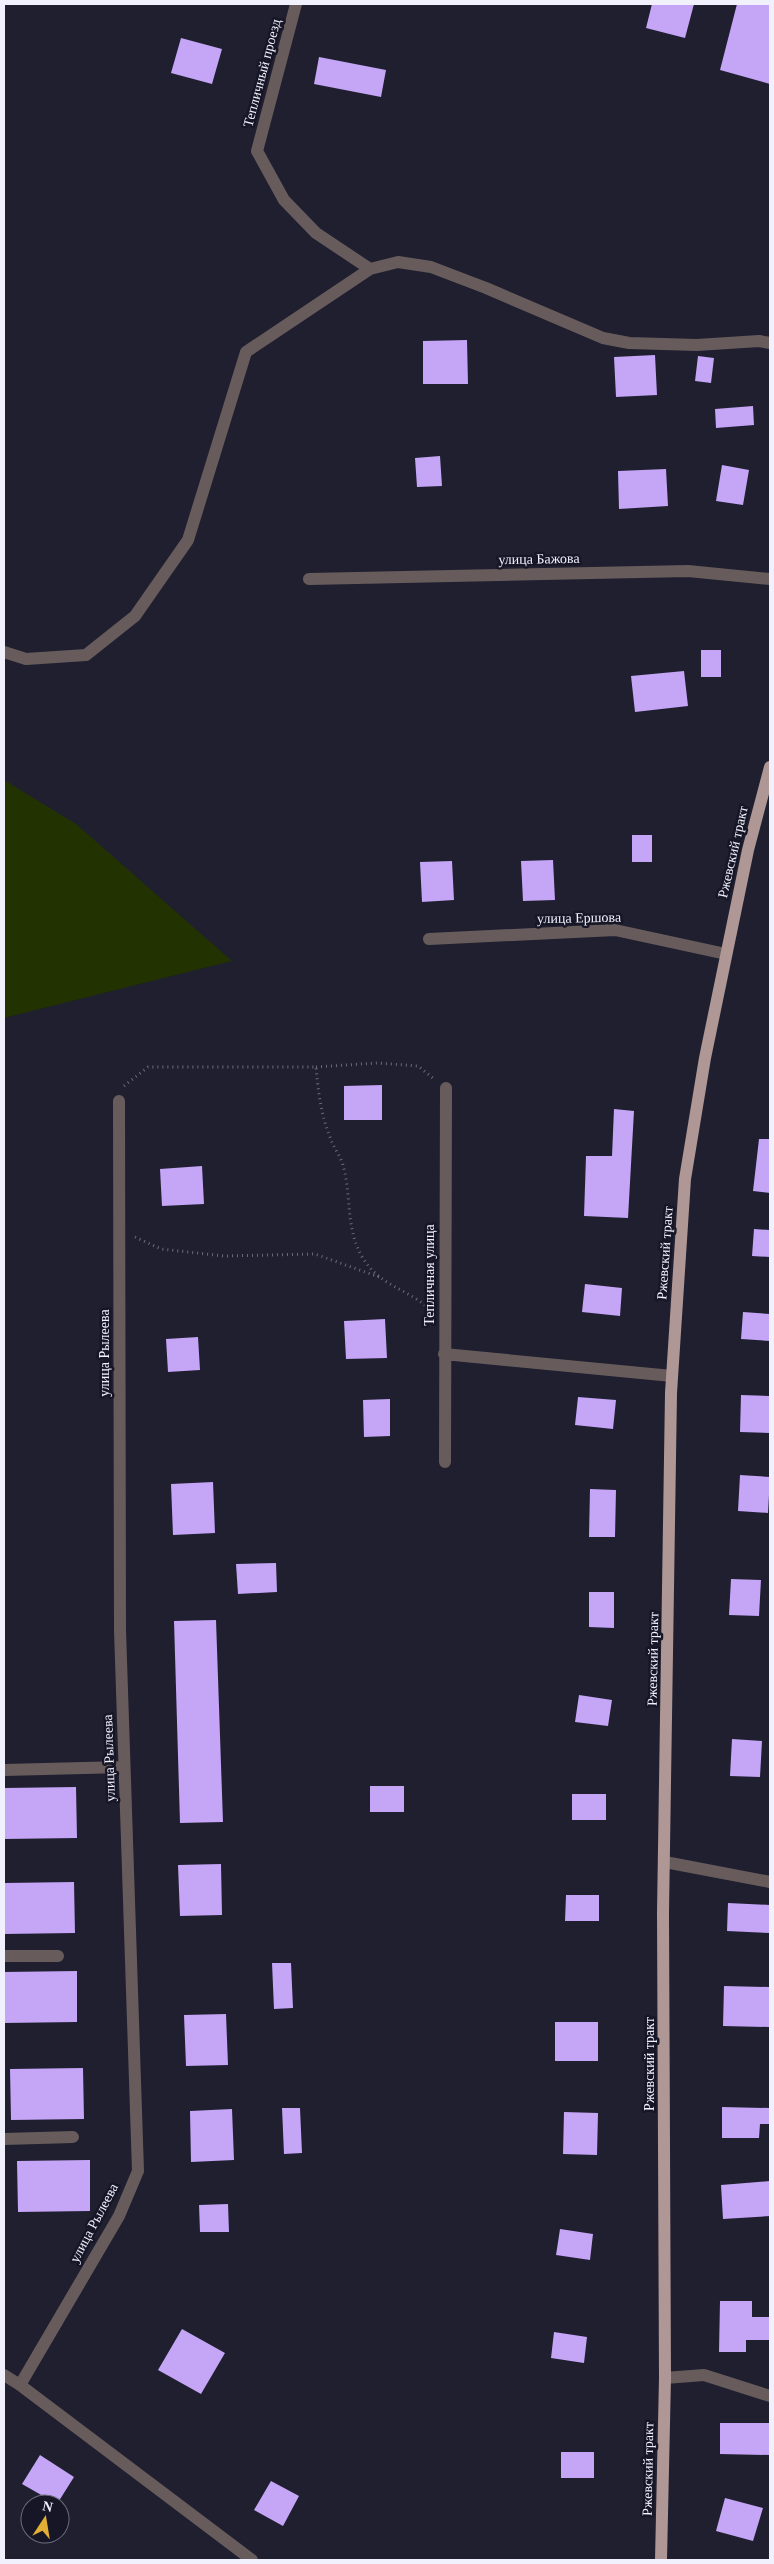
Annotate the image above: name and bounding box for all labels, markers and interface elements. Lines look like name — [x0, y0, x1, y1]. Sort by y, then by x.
street label: Тепличный проезд — [240, 17, 284, 129]
street label: улица Бажова — [498, 551, 581, 567]
street label: Ржевский тракт — [715, 805, 751, 899]
street label: улица Ершова — [537, 910, 622, 926]
street label: Ржевский тракт — [654, 1206, 676, 1300]
street label: Тепличная улица — [422, 1223, 437, 1326]
street label: улица Рылеева — [97, 1309, 112, 1397]
street label: Ржевский тракт — [645, 1612, 661, 1706]
street label: улица Рылеева — [100, 1713, 118, 1802]
street label: Ржевский тракт — [642, 2017, 657, 2111]
street label: улица Рылеева — [67, 2180, 121, 2265]
street label: Ржевский тракт — [640, 2422, 656, 2516]
north arrow — [20, 2494, 70, 2544]
text: N — [41, 2498, 54, 2515]

